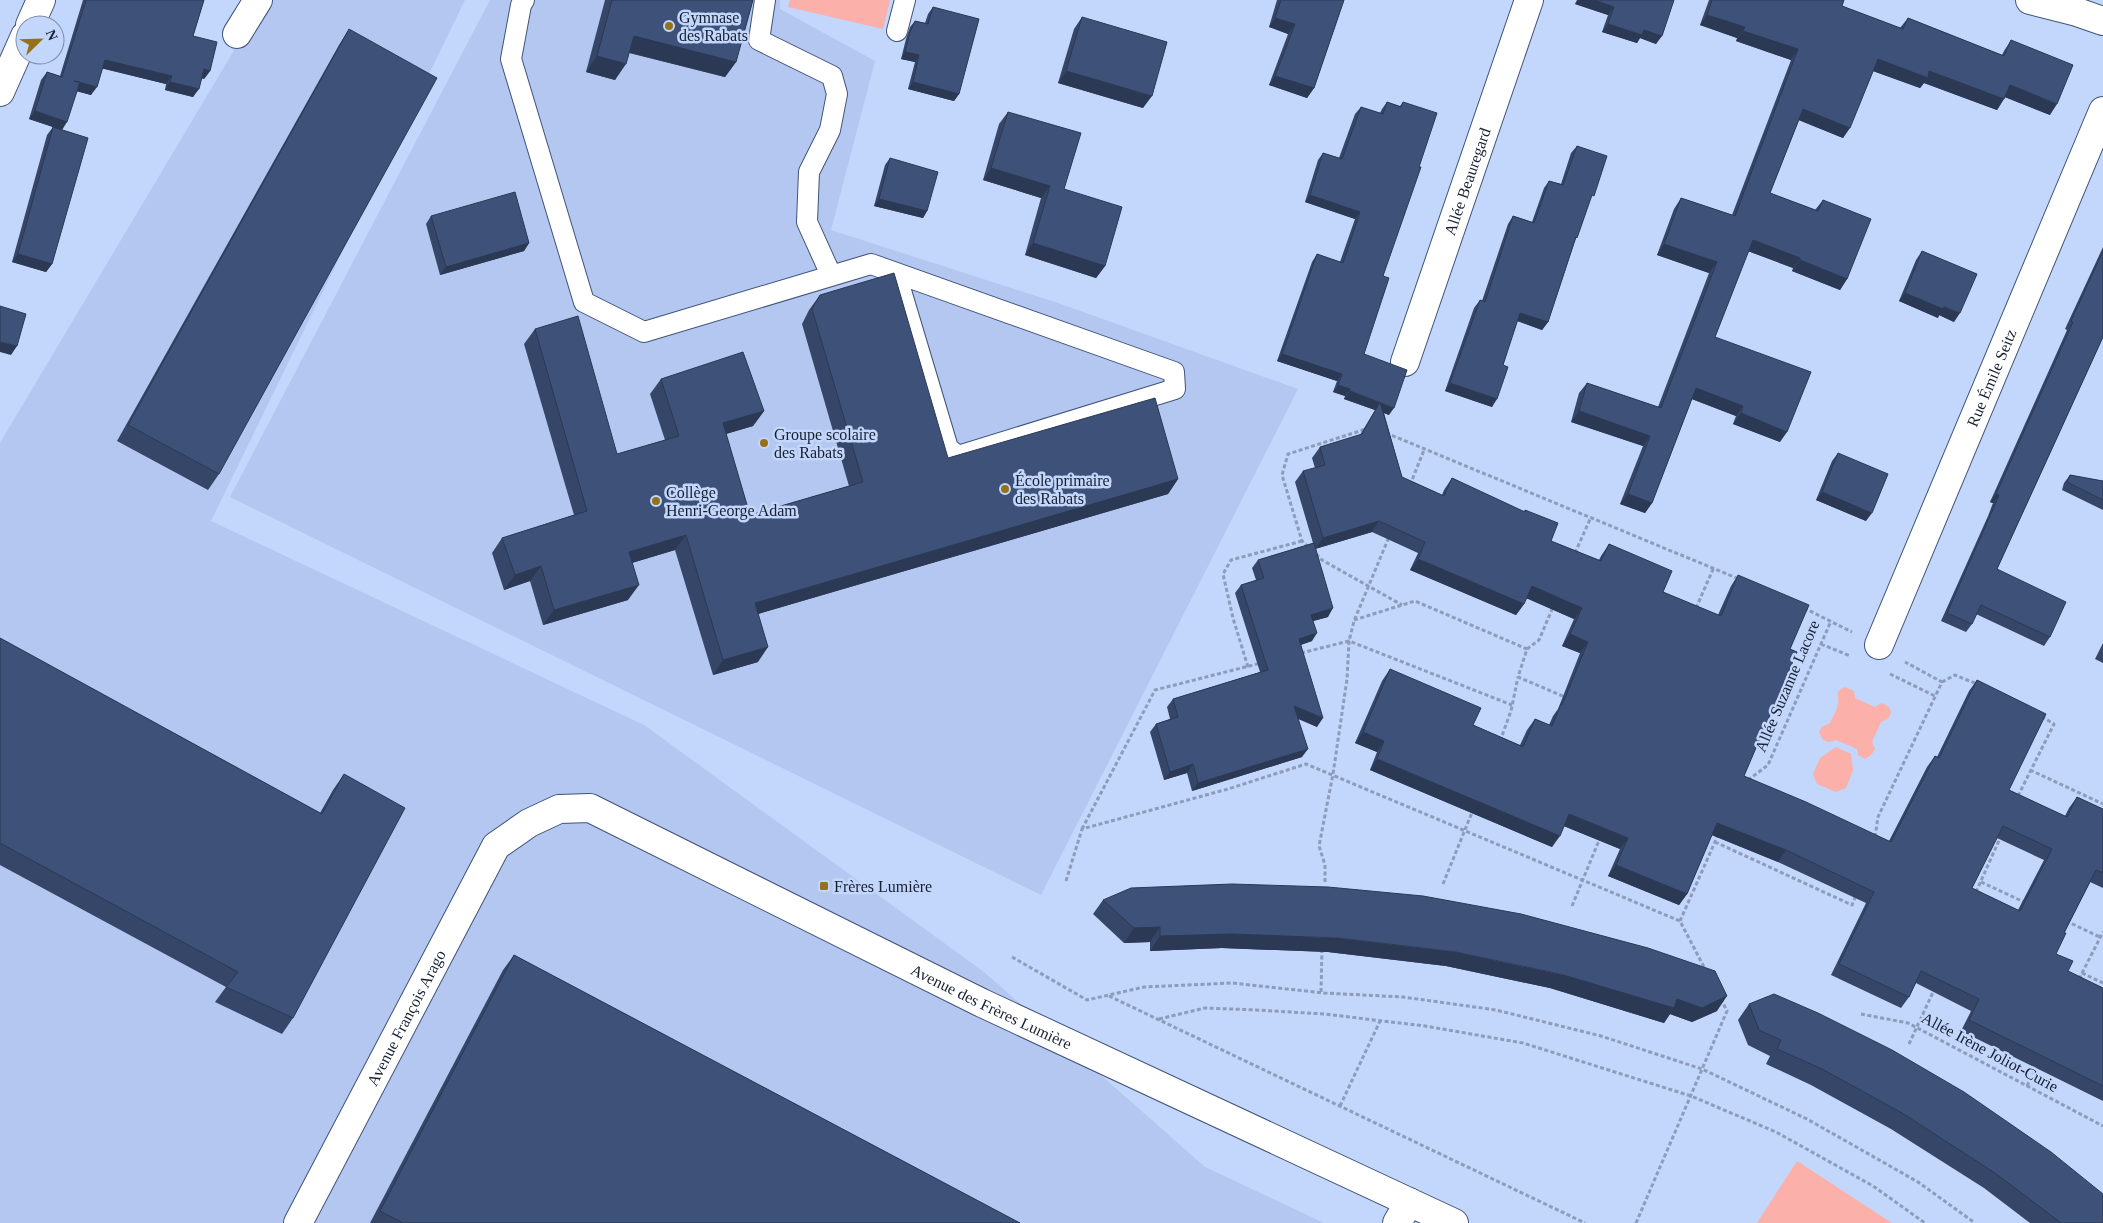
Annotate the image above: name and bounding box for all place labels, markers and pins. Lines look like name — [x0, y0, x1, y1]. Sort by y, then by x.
place label: Gymnase des Rabats — [679, 9, 748, 44]
marker: Gymnase des Rabats — [663, 20, 675, 32]
place label: Groupe scolaire des Rabats — [774, 426, 876, 461]
marker: Groupe scolaire des Rabats — [758, 437, 770, 449]
place label: École primaire des Rabats — [1015, 471, 1110, 507]
marker: École primaire des Rabats — [999, 483, 1011, 495]
place label: Collège Henri-George Adam — [666, 484, 797, 520]
marker: Collège Henri-George Adam — [650, 495, 662, 507]
place label: Frères Lumière — [834, 878, 932, 895]
marker: Frères Lumière — [818, 880, 830, 892]

